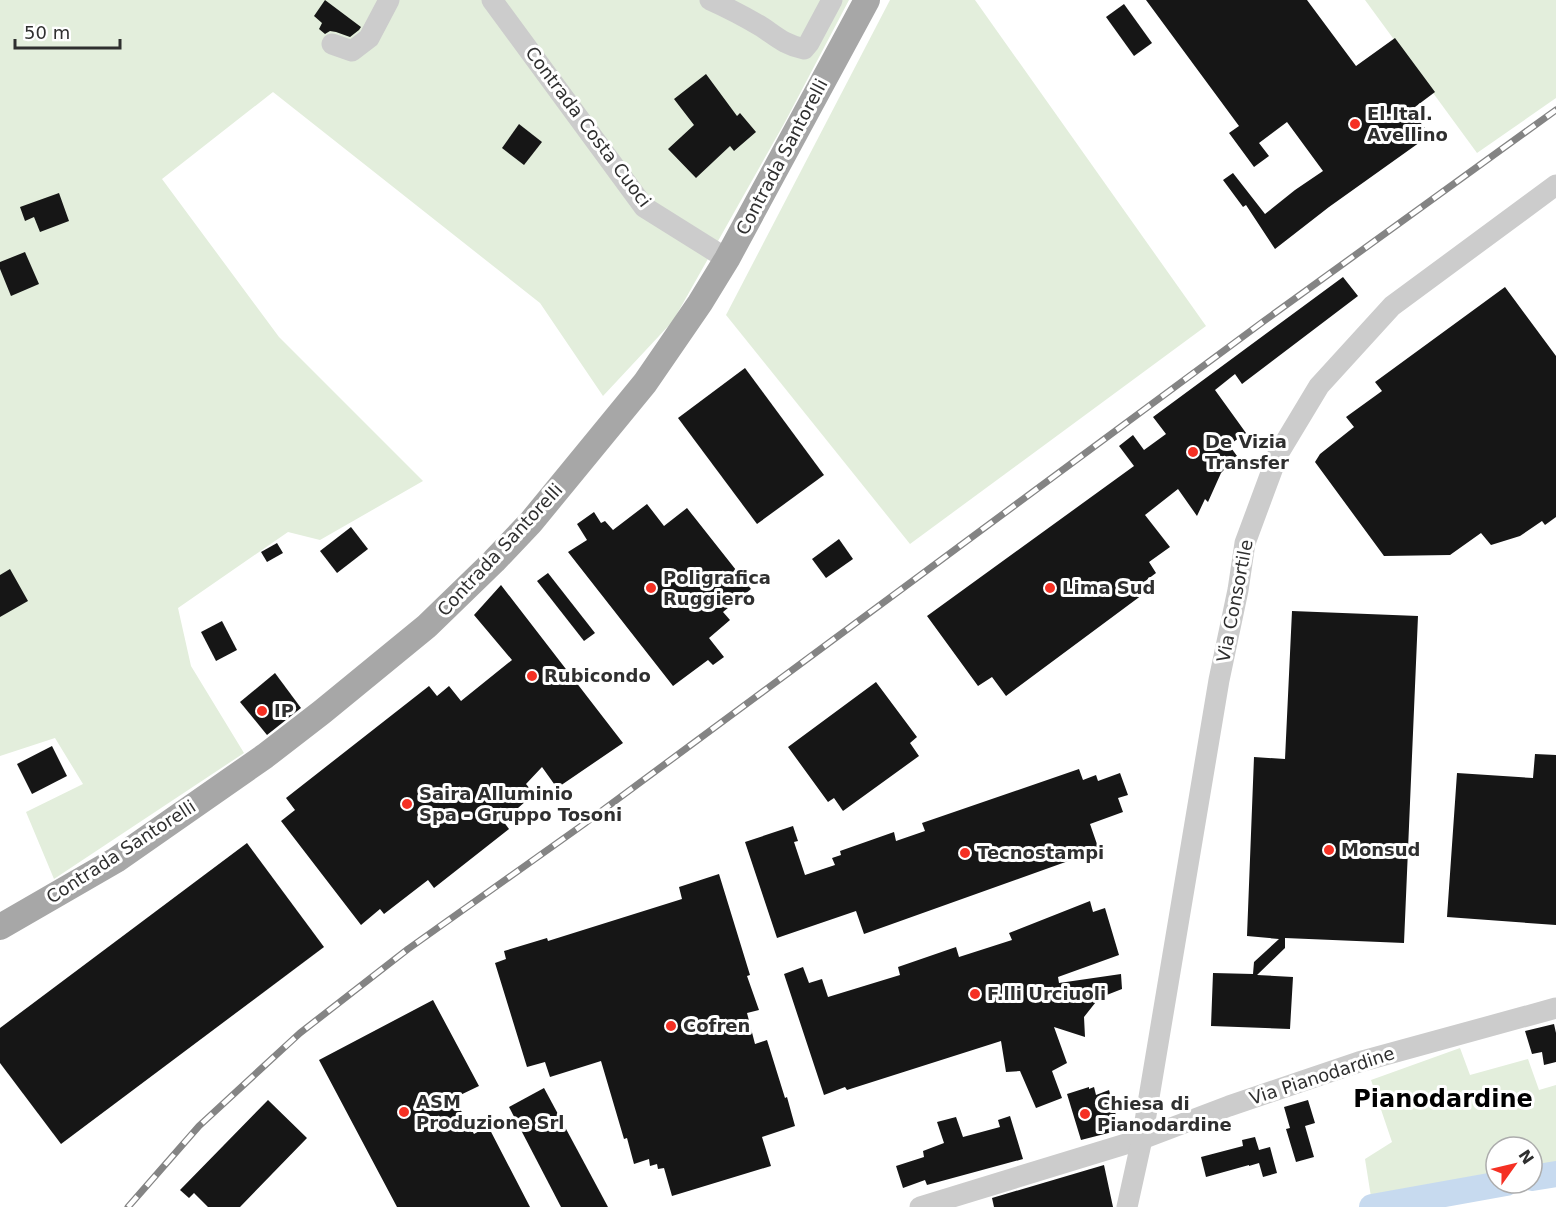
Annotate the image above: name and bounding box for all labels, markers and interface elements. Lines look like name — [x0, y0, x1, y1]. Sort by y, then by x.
scale bar — [15, 12, 120, 50]
text: 50 m — [24, 22, 70, 43]
street label: Contrada Costa Cuoci — [521, 42, 656, 211]
street label: Contrada Santorelli — [732, 75, 832, 238]
place label: El.Ital. Avellino — [1367, 103, 1448, 145]
marker: El.Ital. Avellino — [1348, 117, 1362, 131]
place label: De Vizia Transfer — [1205, 431, 1289, 473]
marker: De Vizia Transfer — [1186, 445, 1200, 459]
street label: Contrada Santorelli — [433, 479, 567, 620]
street label: Via Consortile — [1212, 538, 1257, 664]
place label: Poligrafica Ruggiero — [663, 567, 771, 609]
place label: Lima Sud — [1062, 577, 1155, 598]
marker: Poligrafica Ruggiero — [644, 581, 658, 595]
marker: Lima Sud — [1043, 581, 1057, 595]
place label: Rubicondo — [544, 665, 651, 686]
marker: Rubicondo — [525, 669, 539, 683]
place label: IP — [274, 700, 294, 721]
marker: IP — [255, 704, 269, 718]
place label: Saira Alluminio Spa - Gruppo Tosoni — [419, 783, 622, 825]
street label: Contrada Santorelli — [42, 795, 199, 908]
marker: Saira Alluminio Spa - Gruppo Tosoni — [400, 797, 414, 811]
place label: Monsud — [1341, 839, 1421, 860]
place label: Tecnostampi — [977, 842, 1104, 863]
marker: Monsud — [1322, 843, 1336, 857]
marker: Tecnostampi — [958, 846, 972, 860]
place label: F.lli Urciuoli — [987, 983, 1106, 1004]
marker: F.lli Urciuoli — [968, 987, 982, 1001]
place label: Cofren — [683, 1015, 750, 1036]
marker: Cofren — [664, 1019, 678, 1033]
street label: Via Pianodardine — [1247, 1042, 1397, 1109]
district label: Pianodardine — [1353, 1085, 1533, 1113]
place label: ASM Produzione Srl — [416, 1091, 564, 1133]
place label: Chiesa di Pianodardine — [1097, 1093, 1232, 1135]
marker: ASM Produzione Srl — [397, 1105, 411, 1119]
marker: Chiesa di Pianodardine — [1078, 1107, 1092, 1121]
north arrow — [1484, 1135, 1544, 1195]
text: N — [1514, 1146, 1538, 1168]

